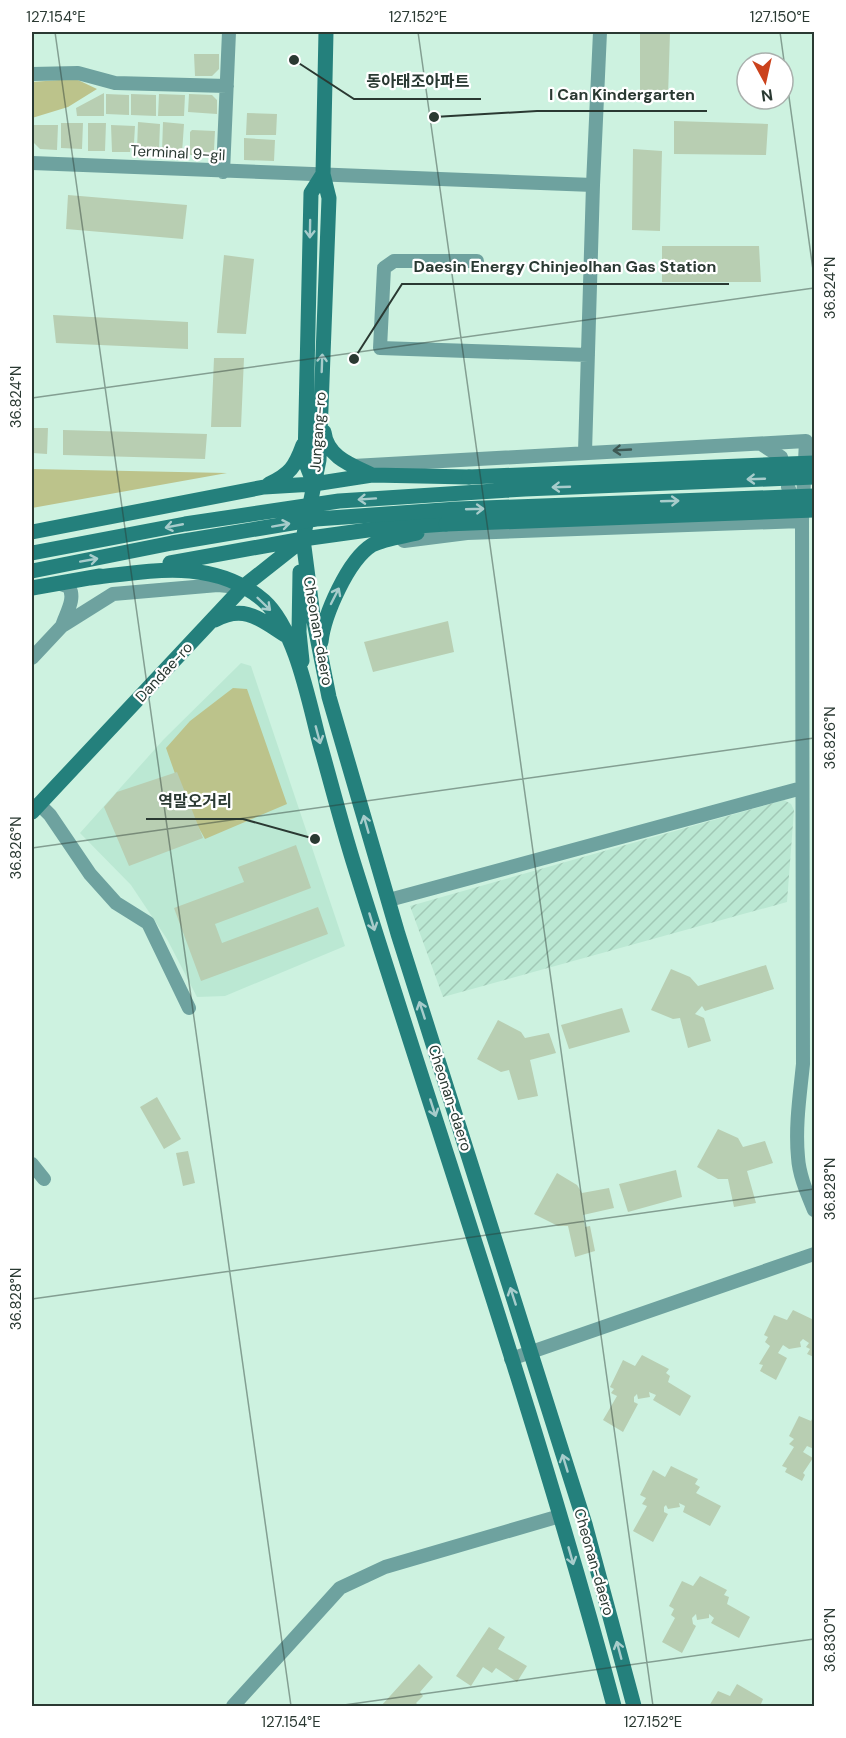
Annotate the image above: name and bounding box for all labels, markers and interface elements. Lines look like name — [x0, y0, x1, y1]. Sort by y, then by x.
text: 127.154°E — [26, 7, 86, 27]
text: 127.152°E — [389, 7, 447, 27]
text: 127.150°E — [750, 7, 810, 27]
north arrow — [735, 51, 795, 111]
callout: 동아태조아파트 — [354, 65, 481, 99]
text: 동아태조아파트 — [366, 71, 470, 92]
callout: I Can Kindergarten — [537, 77, 707, 111]
text: I Can Kindergarten — [549, 84, 695, 105]
text: N — [760, 84, 774, 107]
street label: Terminal 9-gil — [130, 141, 226, 165]
one-way arrow — [304, 218, 316, 238]
callout: Daesin Energy Chinjeolhan Gas Station — [402, 250, 729, 284]
text: Daesin Energy Chinjeolhan Gas Station — [414, 256, 716, 277]
text: 36.824°N — [820, 257, 840, 319]
one-way arrow — [317, 354, 328, 374]
text: 36.824°N — [6, 366, 26, 428]
street label: Jungang-ro — [305, 391, 331, 473]
one-way arrow — [612, 445, 632, 456]
one-way arrow — [747, 474, 767, 485]
one-way arrow — [552, 482, 572, 493]
one-way arrow — [357, 493, 377, 504]
one-way arrow — [659, 496, 679, 507]
one-way arrow — [464, 503, 484, 514]
one-way arrow — [271, 520, 290, 531]
one-way arrow — [164, 521, 184, 532]
one-way arrow — [79, 554, 98, 565]
street label: Cheonan-daero — [299, 575, 337, 687]
one-way arrow — [330, 587, 342, 605]
one-way arrow — [257, 597, 272, 611]
street label: Dandae-ro — [131, 638, 197, 706]
text: 36.826°N — [820, 706, 840, 770]
one-way arrow — [312, 725, 324, 744]
callout: 역말오거리 — [146, 785, 243, 819]
text: 역말오거리 — [158, 791, 232, 812]
one-way arrow — [360, 815, 371, 834]
text: 36.826°N — [6, 816, 26, 880]
one-way arrow — [368, 912, 379, 931]
one-way arrow — [416, 1001, 427, 1020]
street label: Cheonan-daero — [423, 1042, 477, 1154]
one-way arrow — [428, 1098, 439, 1117]
text: 36.828°N — [820, 1158, 840, 1220]
text: 36.828°N — [6, 1268, 26, 1330]
one-way arrow — [507, 1287, 518, 1306]
one-way arrow — [559, 1454, 570, 1473]
street label: Cheonan-daero — [569, 1506, 619, 1618]
one-way arrow — [566, 1546, 577, 1565]
text: 36.830°N — [820, 1608, 840, 1672]
one-way arrow — [612, 1641, 624, 1660]
text: 127.154°E — [261, 1712, 321, 1732]
text: 127.152°E — [624, 1712, 682, 1732]

